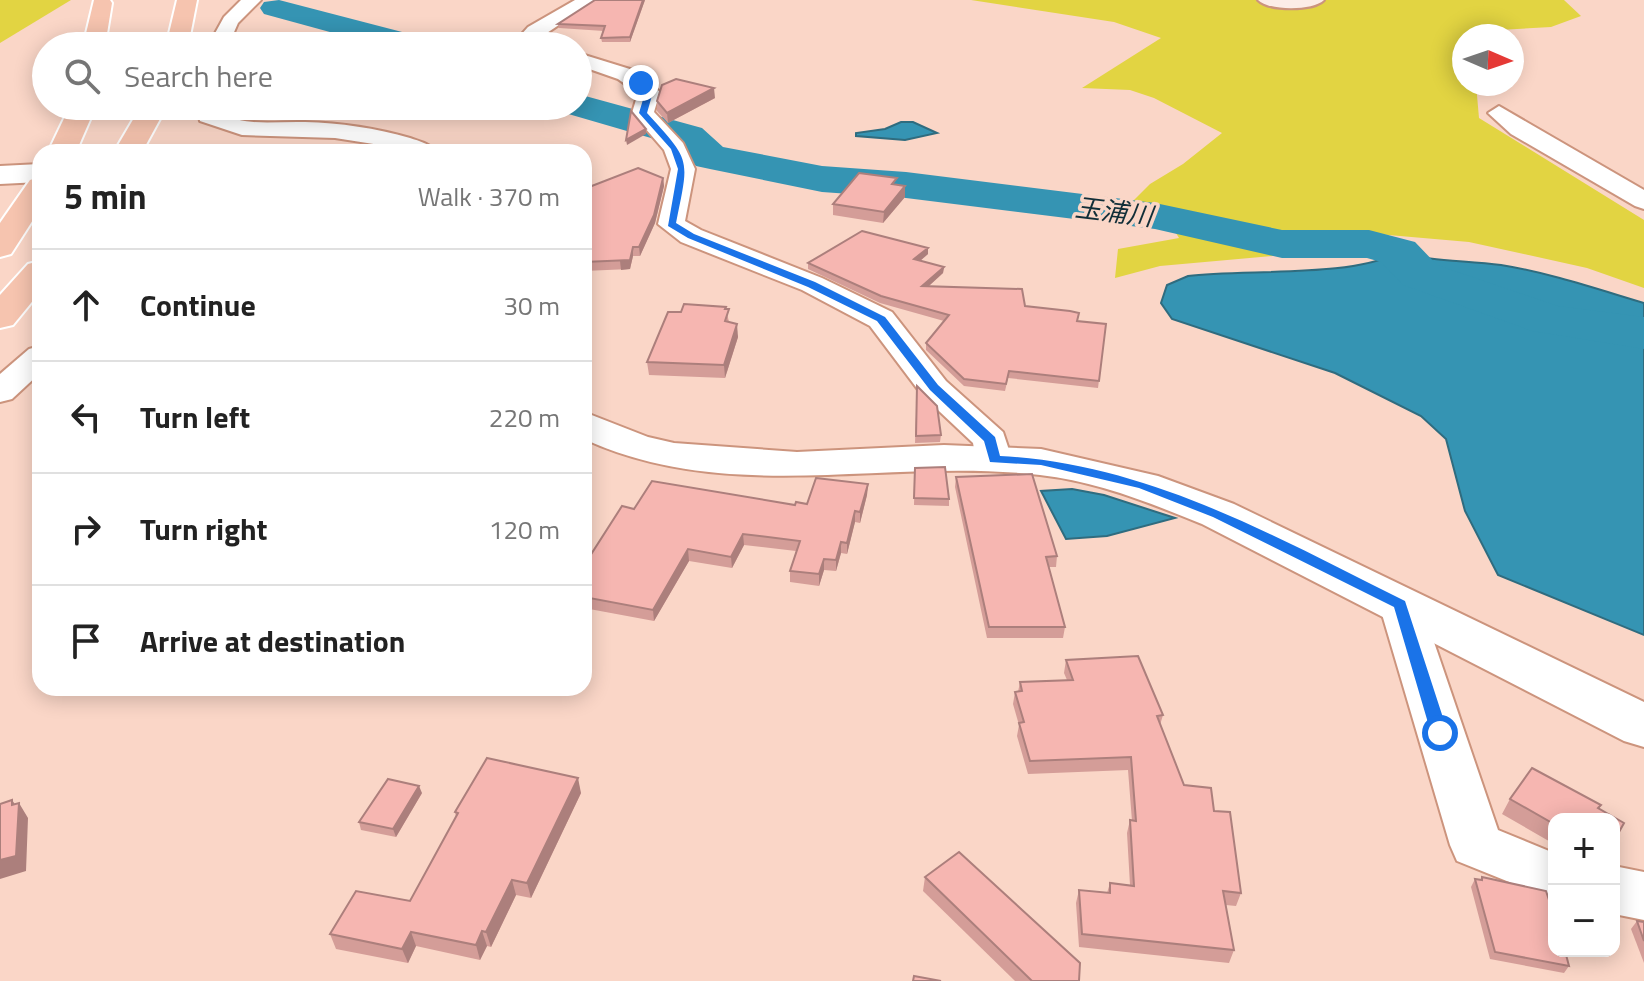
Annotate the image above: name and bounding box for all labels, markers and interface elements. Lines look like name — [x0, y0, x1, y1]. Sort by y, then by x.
north arrow — [1452, 24, 1524, 96]
search box — [32, 32, 592, 120]
text: Search here — [124, 53, 273, 99]
icon: search — [60, 54, 104, 98]
route end — [623, 65, 659, 101]
text: 5 min — [64, 170, 147, 222]
text: Walk · 370 m — [418, 177, 560, 216]
water label: 玉浦川 — [1073, 187, 1158, 236]
text: Continue — [140, 282, 256, 328]
icon: ahead — [64, 283, 108, 327]
text: 30 m — [503, 286, 560, 325]
text: Turn left — [140, 394, 250, 440]
icon: left — [64, 395, 108, 439]
text: 220 m — [489, 398, 560, 437]
text: Turn right — [140, 506, 268, 552]
icon: right — [64, 507, 108, 551]
text: 120 m — [489, 510, 560, 549]
text: Arrive at destination — [140, 618, 405, 664]
icon: arrive — [64, 619, 108, 663]
route start — [1422, 715, 1458, 751]
map controls — [1548, 813, 1620, 957]
button: + — [1548, 813, 1620, 885]
button: − — [1548, 885, 1620, 957]

